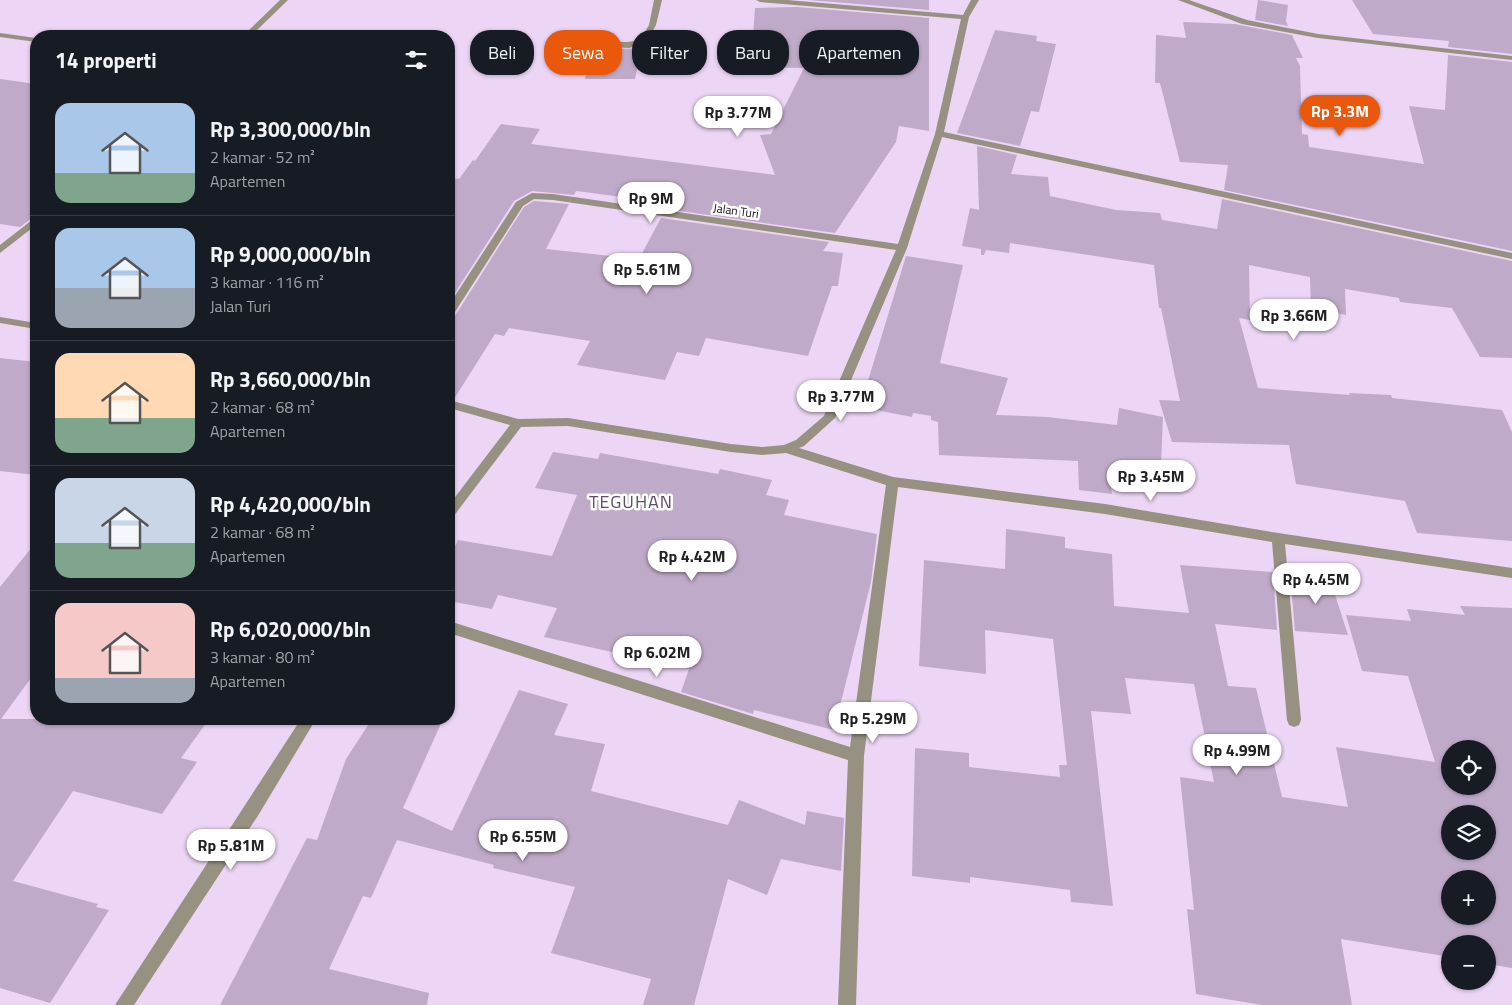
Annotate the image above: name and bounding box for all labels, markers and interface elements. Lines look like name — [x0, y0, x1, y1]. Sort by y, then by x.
chip: Beli — [470, 30, 534, 75]
chip: Sewa — [544, 30, 622, 75]
chip: Filter — [632, 30, 707, 75]
chip: Baru — [717, 30, 789, 75]
chip: Apartemen — [799, 30, 919, 75]
text: 14 properti — [55, 44, 157, 76]
icon: filters — [402, 46, 430, 74]
pin: Rp 3.3M — [1294, 94, 1386, 137]
pin: Rp 3.77M — [686, 96, 790, 138]
text: Rp 3.3M — [1311, 99, 1369, 123]
text: Rp 3.77M — [705, 100, 771, 124]
text: Rp 3,300,000/bln — [210, 113, 371, 145]
icon: home — [95, 123, 155, 183]
text: 2 kamar · 52 m² — [210, 145, 315, 169]
text: Apartemen — [210, 169, 285, 193]
pin: Rp 9M — [616, 182, 686, 224]
text: Rp 9M — [629, 186, 673, 210]
street label: Jalan Turi — [712, 198, 760, 223]
text: Rp 9,000,000/bln — [210, 238, 371, 270]
icon: home — [95, 248, 155, 308]
pin: Rp 5.61M — [595, 252, 699, 295]
text: Rp 5.61M — [614, 257, 680, 281]
text: 3 kamar · 116 m² — [210, 270, 324, 294]
text: Jalan Turi — [210, 294, 271, 318]
pin: Rp 3.66M — [1242, 298, 1346, 341]
text: Rp 3.66M — [1261, 303, 1327, 327]
text: Rp 3,660,000/bln — [210, 363, 371, 395]
icon: home — [95, 373, 155, 433]
pin: Rp 3.77M — [789, 380, 893, 422]
text: Rp 3.77M — [808, 384, 874, 408]
text: 2 kamar · 68 m² — [210, 395, 315, 419]
text: Apartemen — [210, 419, 285, 443]
pin: Rp 3.45M — [1099, 460, 1203, 502]
text: Rp 3.45M — [1118, 464, 1184, 488]
text: Rp 4,420,000/bln — [210, 488, 371, 520]
district label: TEGUHAN — [589, 488, 673, 515]
icon: home — [95, 498, 155, 558]
text: 2 kamar · 68 m² — [210, 520, 315, 544]
pin: Rp 4.42M — [640, 540, 744, 582]
text: Apartemen — [210, 544, 285, 568]
text: Rp 4.42M — [659, 544, 725, 568]
pin: Rp 4.45M — [1264, 562, 1368, 605]
text: Rp 4.45M — [1283, 567, 1349, 591]
text: Rp 6,020,000/bln — [210, 613, 371, 645]
icon: home — [95, 623, 155, 683]
pin: Rp 6.02M — [605, 636, 709, 678]
text: Rp 6.02M — [624, 640, 690, 664]
text: 3 kamar · 80 m² — [210, 645, 315, 669]
text: Apartemen — [210, 669, 285, 693]
pin: Rp 5.29M — [821, 702, 925, 744]
text: Rp 5.29M — [840, 706, 906, 730]
pin: Rp 4.99M — [1185, 734, 1289, 776]
text: Rp 4.99M — [1204, 738, 1270, 762]
map controls — [1441, 740, 1496, 990]
button: locate — [1441, 740, 1496, 795]
button: layers — [1441, 805, 1496, 860]
pin: Rp 6.55M — [471, 820, 575, 862]
text: Rp 6.55M — [490, 824, 556, 848]
pin: Rp 5.81M — [179, 828, 283, 871]
text: Rp 5.81M — [198, 833, 264, 857]
button: + — [1441, 870, 1496, 925]
button: − — [1441, 935, 1496, 990]

